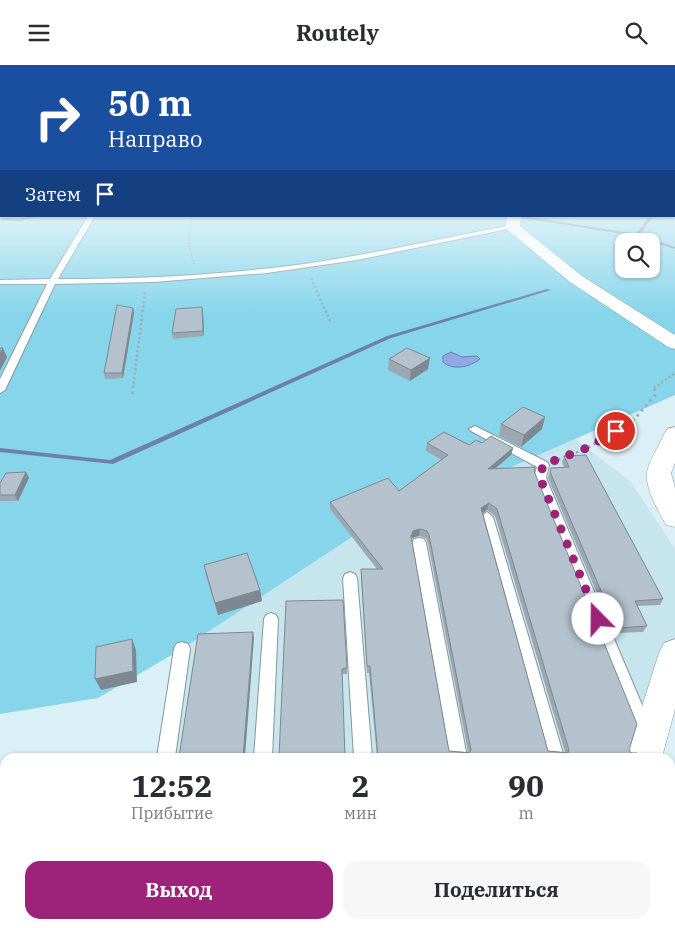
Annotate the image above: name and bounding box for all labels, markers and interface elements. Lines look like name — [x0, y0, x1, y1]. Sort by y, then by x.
text: Routely — [296, 18, 379, 47]
icon: menu — [25, 19, 53, 47]
icon: search — [622, 19, 650, 47]
text: 50 m — [108, 80, 192, 126]
icon: right — [25, 85, 90, 150]
text: Направо — [108, 124, 202, 153]
icon: arrive — [91, 180, 119, 208]
text: Затем — [25, 182, 81, 206]
map controls — [615, 233, 660, 278]
button: search — [615, 233, 660, 278]
pin — [595, 410, 637, 452]
icon: arrive — [602, 417, 630, 445]
position arrow — [571, 592, 623, 644]
text: 12:52 — [131, 766, 213, 805]
text: 2 — [352, 766, 370, 805]
text: 90 — [508, 766, 544, 805]
text: Прибытие — [131, 803, 213, 823]
text: мин — [344, 803, 377, 823]
text: m — [518, 803, 534, 823]
button: Выход — [25, 861, 333, 919]
button: Поделиться — [343, 861, 650, 919]

